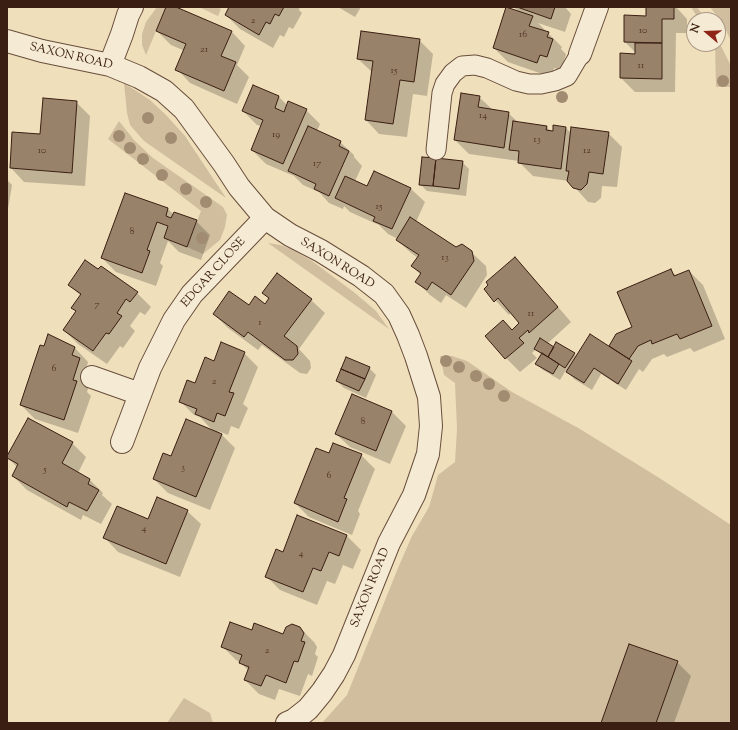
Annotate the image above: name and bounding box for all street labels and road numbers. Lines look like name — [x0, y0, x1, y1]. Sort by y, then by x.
street label: SAXON ROAD — [28, 40, 114, 74]
street label: EDGAR CLOSE — [179, 235, 249, 311]
street label: SAXON ROAD — [297, 235, 377, 293]
street label: SAXON ROAD — [348, 546, 394, 630]

